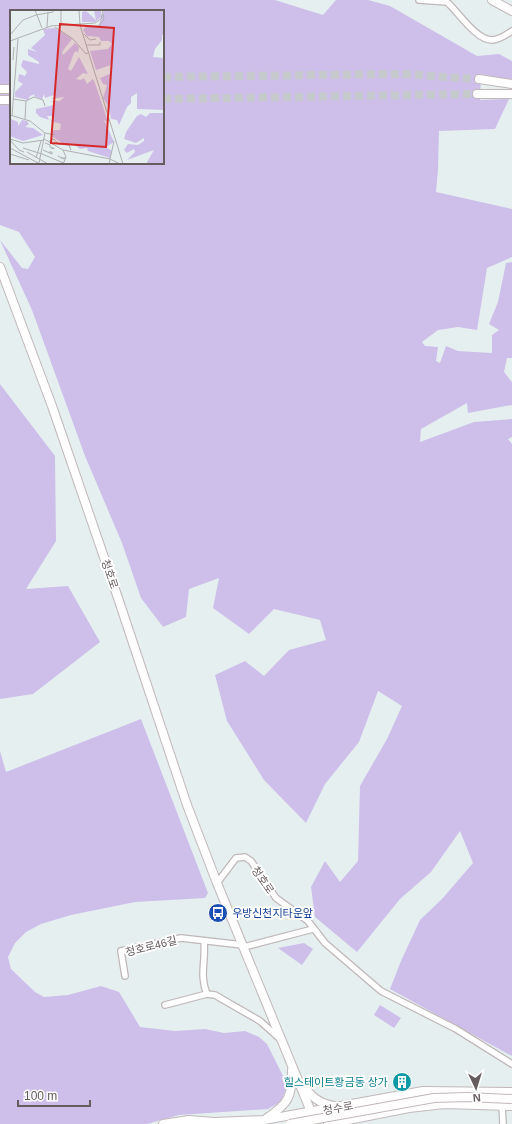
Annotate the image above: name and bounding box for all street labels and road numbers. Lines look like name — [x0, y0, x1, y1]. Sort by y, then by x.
street label: 청호로 — [99, 558, 121, 590]
street label: 청호로 — [249, 864, 277, 896]
street label: 청호로46길 — [124, 934, 178, 958]
street label: 청수로 — [322, 1099, 354, 1117]

